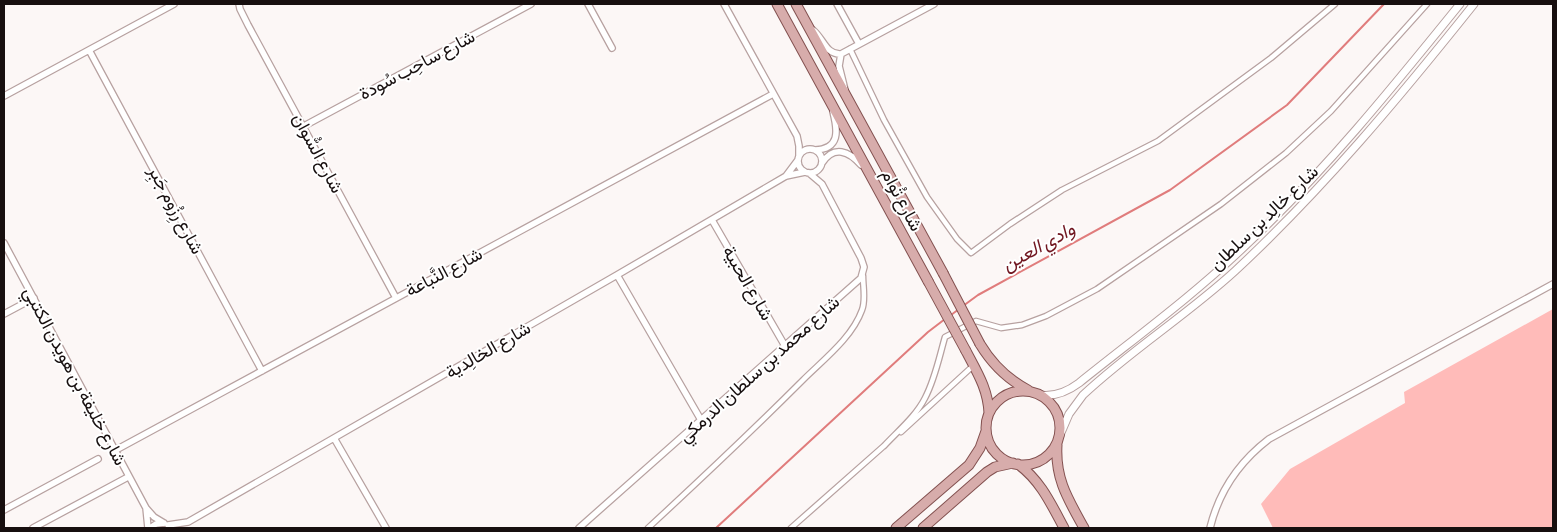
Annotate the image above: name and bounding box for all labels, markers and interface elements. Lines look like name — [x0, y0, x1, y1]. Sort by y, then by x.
street label: شارع ساحِب سُودة — [355, 25, 479, 106]
street label: شارع السُّوان — [287, 109, 348, 197]
street label: شارع رِزُوم جَبِر — [140, 161, 208, 259]
street label: شارع خالِد بن سلطان — [1205, 161, 1324, 276]
street label: شارع تُوام — [876, 165, 927, 235]
water label: وادي العين — [998, 217, 1081, 279]
street label: شارع الحبية — [717, 242, 778, 325]
street label: شارع النَّباعة — [402, 243, 487, 302]
street label: شارع خليفة بن هويدن الكتبي — [15, 283, 132, 471]
street label: شارع محمد بن سلطان الدرمكي — [674, 291, 847, 450]
street label: شارع الخالِدية — [441, 317, 535, 384]

